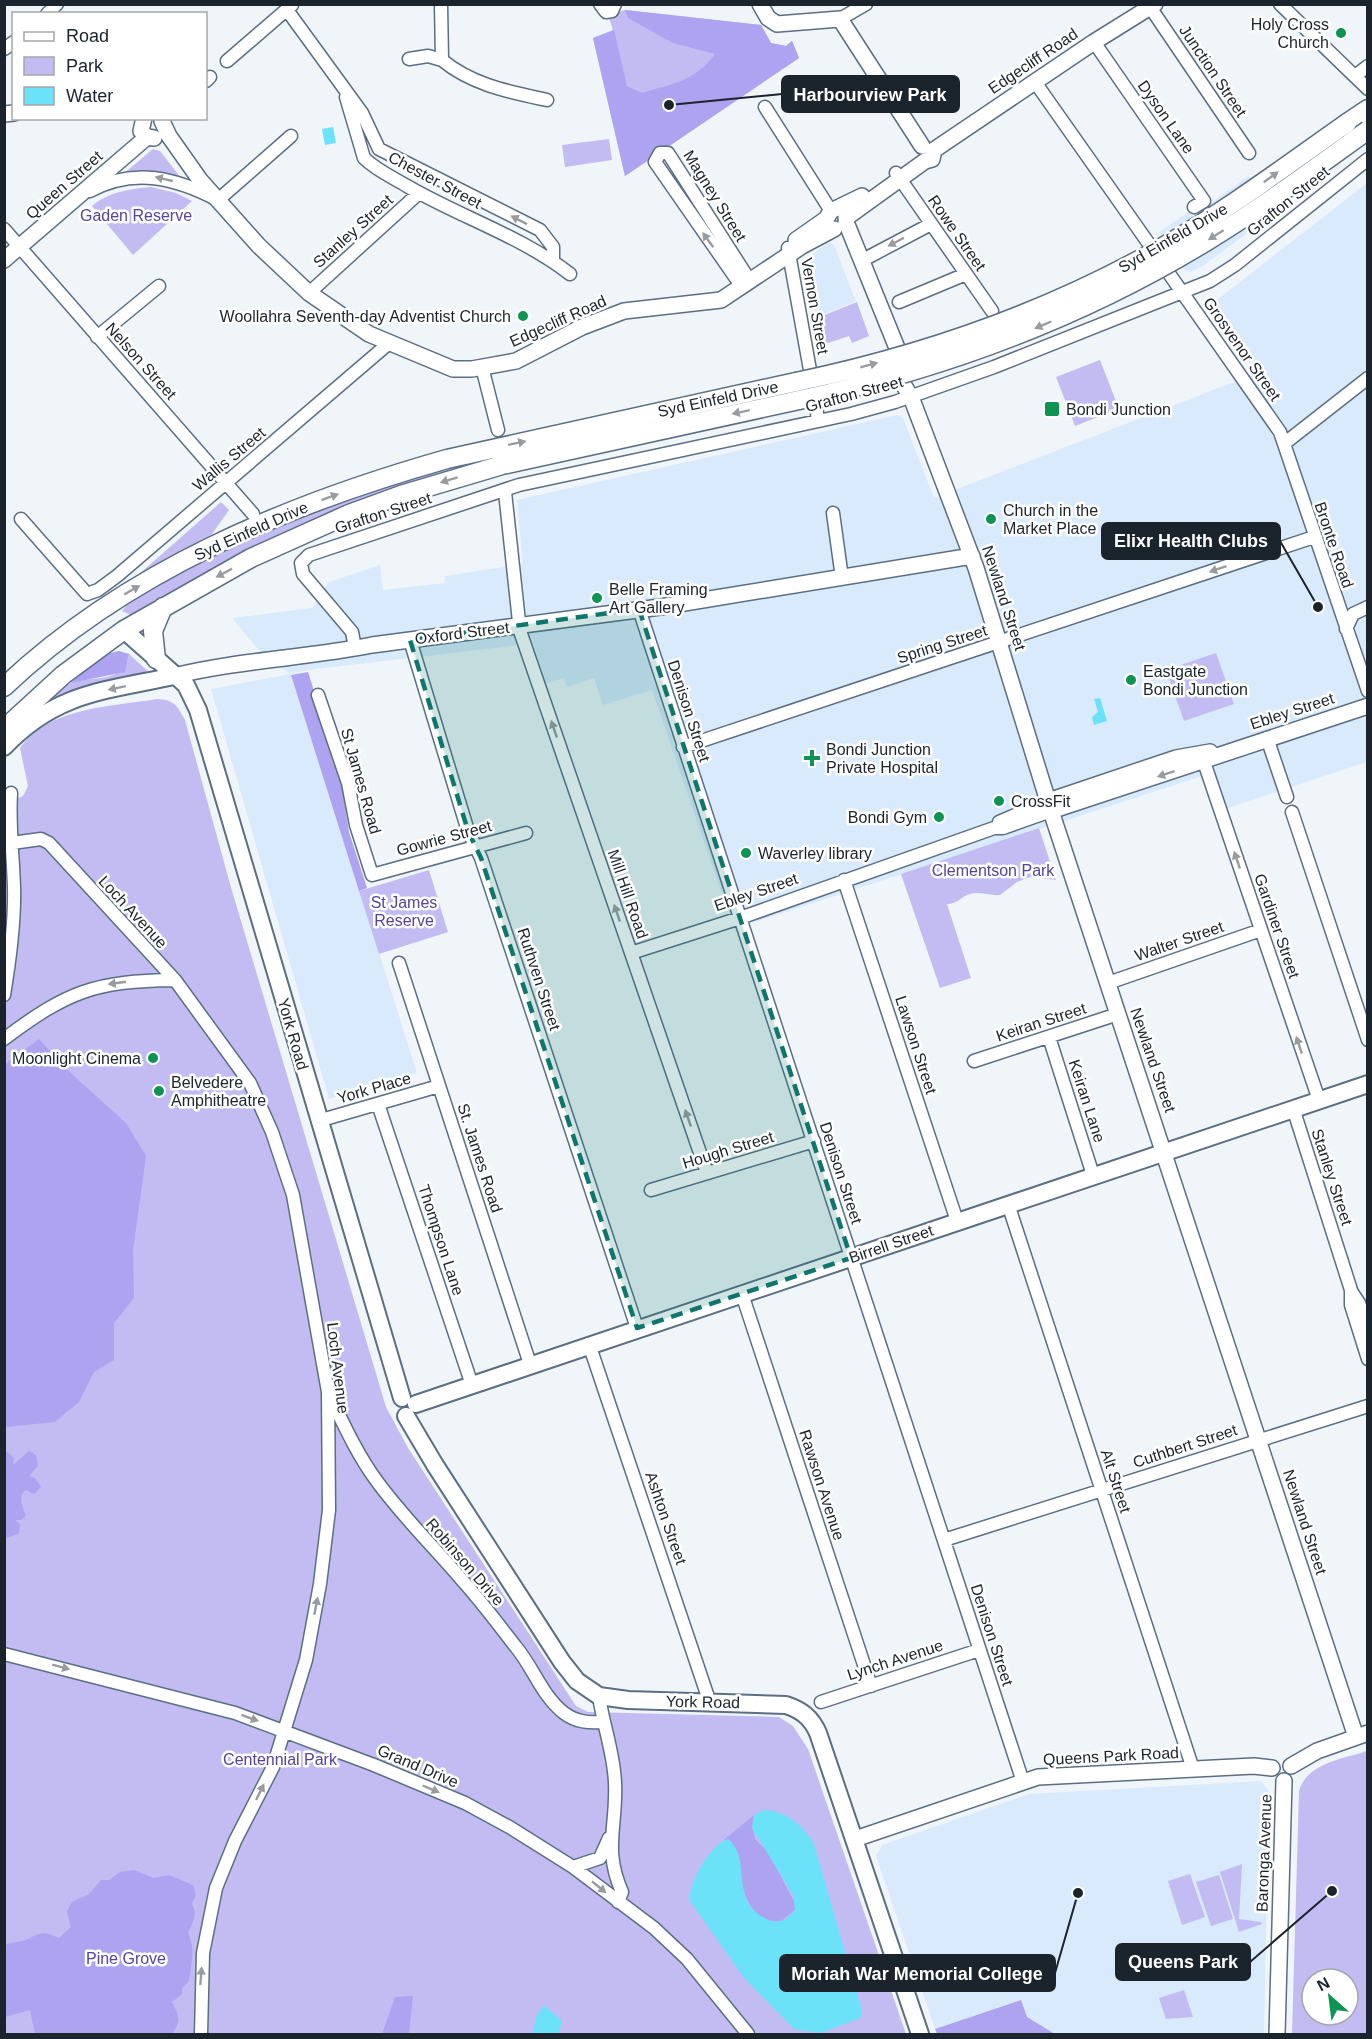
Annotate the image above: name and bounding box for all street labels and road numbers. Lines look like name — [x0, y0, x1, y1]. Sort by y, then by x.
street label: Junction Street — [1176, 22, 1250, 120]
street label: Edgecliff Road — [985, 25, 1081, 97]
street label: Dyson Lane — [1135, 77, 1198, 157]
street label: Queen Street — [23, 147, 106, 223]
street label: Magney Street — [680, 147, 750, 245]
street label: Chester Street — [385, 148, 485, 212]
street label: Grafton Street — [1244, 162, 1333, 239]
street label: Stanley Street — [310, 191, 396, 271]
street label: Rowe Street — [925, 192, 990, 274]
street label: Syd Einfeld Drive — [1116, 200, 1230, 276]
street label: Vernon Street — [798, 256, 832, 356]
street label: Edgecliff Road — [507, 292, 609, 350]
street label: Grosvenor Street — [1200, 294, 1284, 404]
street label: Nelson Street — [102, 319, 180, 403]
street label: Grafton Street — [803, 373, 905, 415]
street label: Syd Einfeld Drive — [656, 378, 780, 420]
street label: Wallis Street — [189, 423, 269, 494]
street label: Grafton Street — [333, 489, 434, 537]
street label: Syd Einfeld Drive — [191, 498, 311, 564]
street label: Bronte Road — [1311, 500, 1357, 590]
street label: Newland Street — [979, 543, 1029, 653]
street label: Oxford Street — [414, 619, 511, 647]
street label: Spring Street — [895, 621, 990, 667]
street label: Denison Street — [665, 658, 714, 764]
street label: Ebley Street — [1248, 689, 1337, 733]
street label: St James Road — [338, 726, 384, 836]
street label: Gowrie Street — [395, 817, 494, 859]
street label: Mill Hill Road — [605, 847, 651, 941]
street label: Ebley Street — [712, 870, 800, 914]
street label: Loch Avenue — [95, 872, 171, 952]
street label: Gardiner Street — [1251, 872, 1303, 981]
street label: Walter Street — [1132, 918, 1226, 964]
street label: Ruthven Street — [514, 926, 564, 1033]
street label: Lawson Street — [892, 994, 940, 1097]
street label: York Road — [275, 996, 311, 1072]
street label: Keiran Street — [994, 999, 1089, 1045]
street label: Newland Street — [1127, 1006, 1179, 1115]
street label: Keiran Lane — [1066, 1057, 1108, 1145]
street label: York Place — [335, 1069, 413, 1107]
street label: St. James Road — [454, 1101, 506, 1215]
street label: Denison Street — [817, 1120, 866, 1226]
street label: Stanley Street — [1308, 1127, 1356, 1228]
street label: Hough Street — [680, 1128, 776, 1172]
street label: Thompson Lane — [415, 1182, 467, 1298]
street label: Birrell Street — [847, 1221, 936, 1266]
street label: Loch Avenue — [324, 1321, 352, 1415]
street label: Cuthbert Street — [1131, 1421, 1240, 1471]
street label: Rawson Avenue — [796, 1428, 848, 1543]
street label: Alt Street — [1098, 1447, 1134, 1515]
street label: Newland Street — [1280, 1467, 1330, 1577]
street label: Ashton Street — [642, 1469, 690, 1567]
street label: Robinson Drive — [423, 1515, 507, 1609]
street label: Denison Street — [968, 1582, 1017, 1688]
street label: Lynch Avenue — [845, 1636, 945, 1683]
street label: York Road — [666, 1693, 740, 1711]
street label: Grand Drive — [375, 1741, 461, 1791]
street label: Queens Park Road — [1043, 1744, 1179, 1768]
street label: Baronga Avenue — [1253, 1794, 1275, 1912]

